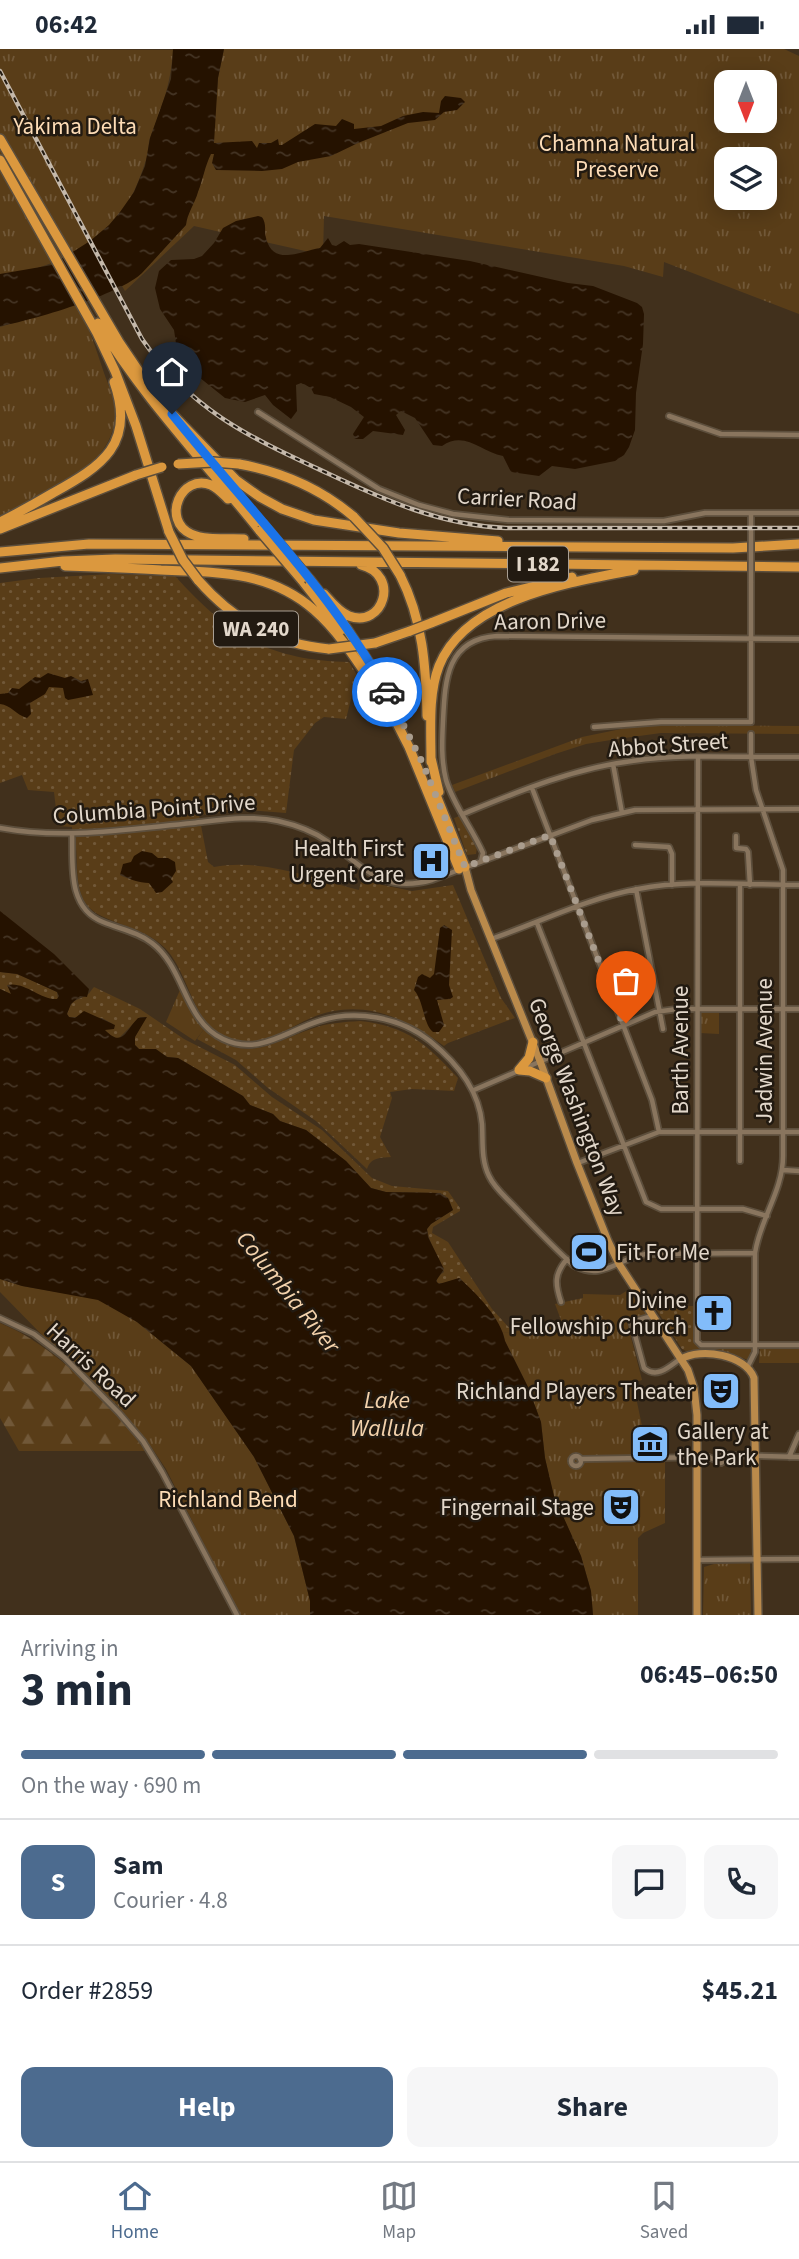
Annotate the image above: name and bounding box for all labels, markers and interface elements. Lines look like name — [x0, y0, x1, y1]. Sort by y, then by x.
text: 06:42 — [35, 6, 98, 43]
north arrow — [714, 70, 777, 133]
map controls — [714, 70, 777, 210]
park label: Yakima Delta — [12, 110, 137, 143]
park label: Chamna Natural Preserve — [539, 127, 695, 186]
button: layers — [714, 147, 777, 210]
pin — [142, 342, 202, 414]
icon: home — [153, 353, 191, 391]
street label: Carrier Road — [456, 479, 578, 519]
road number: I 182 — [508, 547, 568, 581]
street label: Aaron Drive — [494, 604, 606, 638]
road number: WA 240 — [214, 611, 298, 647]
courier — [352, 657, 422, 727]
icon: car — [368, 673, 406, 711]
street label: Abbot Street — [607, 724, 729, 766]
street label: Columbia Point Drive — [52, 785, 256, 833]
place label: Health First Urgent Care — [290, 832, 404, 891]
hospital icon: Health First Urgent Care — [410, 840, 452, 882]
pin — [596, 951, 656, 1023]
icon: bag — [607, 962, 645, 1000]
street label: Jadwin Avenue — [748, 978, 781, 1124]
street label: Barth Avenue — [664, 986, 697, 1114]
street label: George Washington Way — [520, 993, 634, 1221]
water label: Columbia River — [228, 1223, 350, 1362]
sports icon: Fit For Me — [568, 1231, 610, 1273]
place label: Fit For Me — [616, 1236, 710, 1269]
place label: Divine Fellowship Church — [510, 1284, 687, 1343]
church icon: Divine Fellowship Church — [693, 1292, 735, 1334]
street label: Harris Road — [39, 1315, 143, 1415]
theatre icon: Richland Players Theater — [700, 1370, 742, 1412]
place label: Richland Players Theater — [456, 1375, 695, 1408]
water label: Lake Wallula — [350, 1383, 424, 1446]
place label: Gallery at the Park — [677, 1415, 769, 1474]
museum icon: Gallery at the Park — [629, 1423, 671, 1465]
park label: Richland Bend — [158, 1483, 298, 1516]
theatre icon: Fingernail Stage — [600, 1486, 642, 1528]
place label: Fingernail Stage — [440, 1491, 594, 1524]
text: Arriving in — [21, 1632, 119, 1665]
text: 06:45–06:50 — [640, 1656, 778, 1693]
text: 3 min — [21, 1658, 133, 1723]
text: On the way · 690 m — [21, 1769, 201, 1802]
button: chat — [612, 1845, 686, 1919]
button: phone — [704, 1845, 778, 1919]
text: Sam — [113, 1847, 163, 1884]
text: S — [51, 1864, 65, 1901]
text: Courier · 4.8 — [113, 1884, 228, 1917]
text: Order #2859 — [21, 1972, 153, 2009]
text: $45.21 — [702, 1972, 778, 2009]
button: Help — [21, 2067, 393, 2147]
button: Share — [407, 2067, 778, 2147]
tab: Home — [111, 2177, 159, 2246]
tab: Map — [380, 2177, 418, 2246]
tab: Saved — [640, 2177, 688, 2246]

